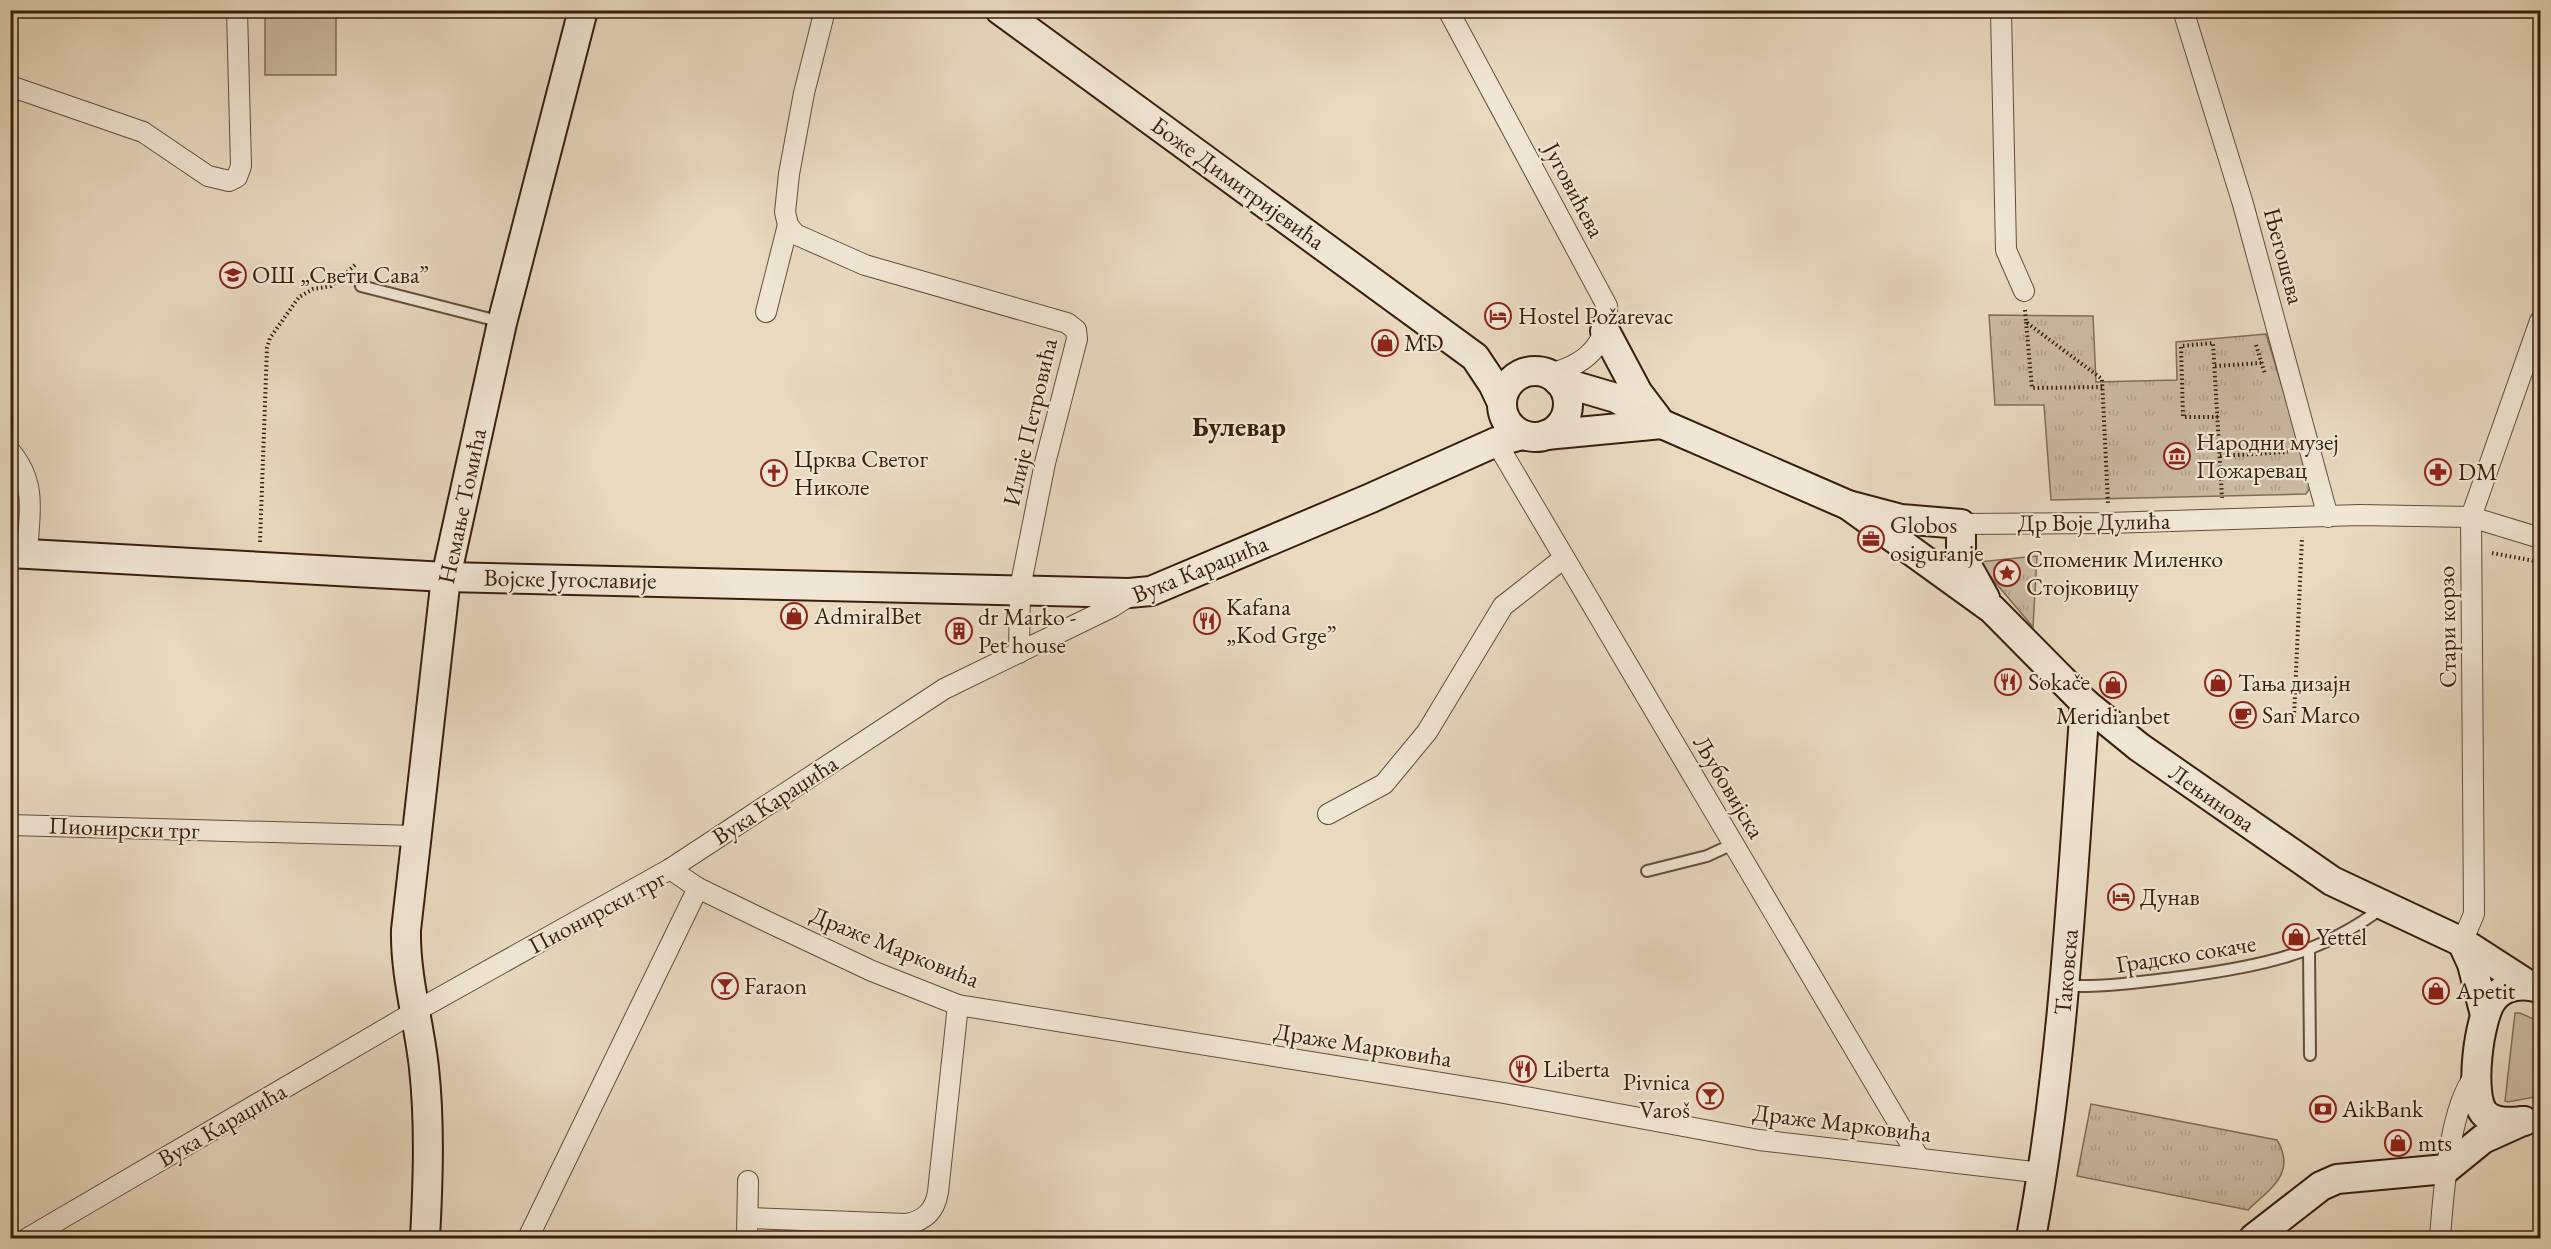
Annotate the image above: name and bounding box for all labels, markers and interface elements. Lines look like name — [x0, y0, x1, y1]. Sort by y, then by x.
street label: Боже Димитријевића — [1145, 109, 1332, 256]
street label: Југовићева — [1536, 135, 1613, 243]
street label: Његошева — [2257, 204, 2312, 308]
place label: ОШ „Свети Сава” — [252, 259, 429, 290]
school or university icon: ОШ „Свети Сава” — [218, 260, 248, 290]
place label: Hostel Požarevac — [1518, 300, 1674, 331]
hotel icon: Hostel Požarevac — [1483, 301, 1513, 331]
place label: MD — [1404, 327, 1444, 358]
shop icon: MD — [1370, 328, 1400, 358]
street label: Илије Петровића — [995, 335, 1064, 509]
district label: Булевар — [1192, 409, 1286, 444]
street label: Немање Томића — [430, 425, 493, 586]
place label: Народни музеј Пожаревац — [2196, 426, 2339, 485]
museum icon: Народни музеј Пожаревац — [2162, 441, 2192, 471]
place label: Црква Светог Николе — [794, 443, 928, 502]
place label: DM — [2458, 456, 2498, 487]
pharmacy icon: DM — [2423, 457, 2453, 487]
church icon: Црква Светог Николе — [759, 458, 789, 488]
street label: Др Воје Дулића — [2017, 505, 2171, 538]
place label: Globos osiguranje — [1890, 509, 1984, 568]
office icon: Globos osiguranje — [1856, 524, 1886, 554]
street label: Вука Караџића — [1127, 527, 1273, 610]
place label: Споменик Миленко Стојковицу — [2026, 543, 2223, 602]
place icon: Споменик Миленко Стојковицу — [1992, 558, 2022, 588]
street label: Војске Југославије — [483, 561, 657, 596]
street label: Стари корзо — [2430, 565, 2463, 688]
place label: Kafana „Kod Grge” — [1226, 591, 1337, 650]
place label: AdmiralBet — [813, 600, 922, 631]
shop icon: AdmiralBet — [779, 601, 809, 631]
place label: dr Marko - Pet house — [978, 601, 1076, 660]
restaurant icon: Kafana „Kod Grge” — [1192, 606, 1222, 636]
building icon: dr Marko - Pet house — [944, 616, 974, 646]
place label: Sokače — [2028, 666, 2090, 697]
restaurant icon: Sokače — [1993, 667, 2023, 697]
place label: Тања дизајн — [2238, 667, 2351, 698]
shop icon: Тања дизајн — [2203, 668, 2233, 698]
shop icon: Meridianbet — [2098, 670, 2128, 700]
place label: San Marco — [2262, 699, 2360, 730]
place label: Meridianbet — [2056, 700, 2170, 731]
cafe icon: San Marco — [2228, 700, 2258, 730]
street label: Љубовијска — [1687, 729, 1773, 844]
street label: Вука Караџића — [706, 747, 844, 852]
street label: Лењинова — [2163, 757, 2262, 839]
street label: Пионирски трг — [48, 809, 201, 846]
street label: Пионирски трг — [523, 862, 671, 961]
place label: Дунав — [2140, 881, 2200, 912]
hotel icon: Дунав — [2106, 882, 2136, 912]
street label: Драже Марковића — [806, 899, 985, 995]
place label: Yettel — [2316, 921, 2367, 952]
shop icon: Yettel — [2281, 922, 2311, 952]
street label: Таковска — [2046, 927, 2085, 1016]
street label: Градско сокаче — [2114, 927, 2258, 980]
place label: Faraon — [744, 970, 808, 1001]
bar icon: Faraon — [710, 971, 740, 1001]
place label: Apetit — [2455, 975, 2516, 1006]
shop icon: Apetit — [2421, 976, 2451, 1006]
street label: Драже Марковића — [1272, 1015, 1455, 1074]
place label: Liberta — [1543, 1053, 1610, 1084]
restaurant icon: Liberta — [1508, 1054, 1538, 1084]
place label: Pivnica Varoš — [1623, 1066, 1690, 1125]
street label: Вука Караџића — [152, 1075, 292, 1174]
bar icon: Pivnica Varoš — [1695, 1081, 1725, 1111]
place label: AikBank — [2341, 1093, 2424, 1124]
bank icon: AikBank — [2308, 1094, 2338, 1124]
street label: Драже Марковића — [1751, 1096, 1933, 1149]
place label: mts — [2418, 1127, 2452, 1158]
shop icon: mts — [2383, 1128, 2413, 1158]

